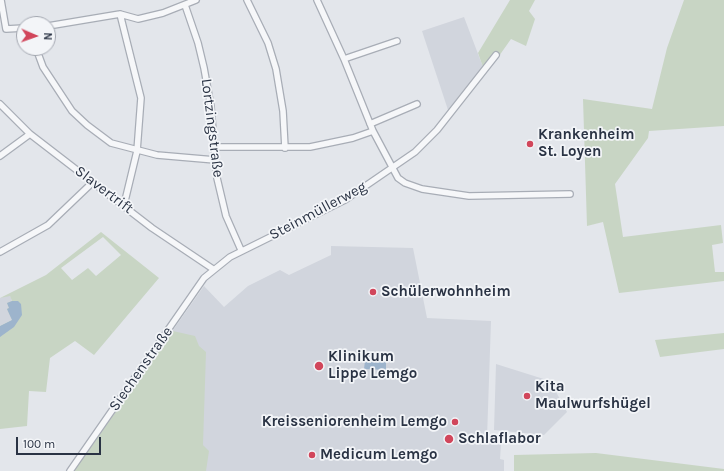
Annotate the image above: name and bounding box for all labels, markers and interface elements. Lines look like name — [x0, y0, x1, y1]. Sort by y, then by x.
north arrow — [16, 16, 56, 56]
text: N — [41, 32, 54, 41]
street label: Lortzingstraße — [197, 78, 227, 178]
place label: Krankenheim St. Loyen — [538, 126, 634, 161]
marker: Krankenheim St. Loyen — [525, 139, 535, 149]
street label: Slavertrift — [71, 162, 137, 218]
street label: Steinmüllerweg — [266, 178, 370, 244]
place label: Schülerwohnheim — [381, 283, 511, 301]
marker: Schülerwohnheim — [368, 287, 378, 297]
street label: Siechenstraße — [105, 323, 177, 415]
place label: Klinikum Lippe Lemgo — [328, 348, 417, 383]
marker: Klinikum Lippe Lemgo — [313, 360, 325, 372]
place label: Kita Maulwurfshügel — [535, 378, 651, 413]
marker: Kita Maulwurfshügel — [522, 391, 532, 401]
place label: Kreisseniorenheim Lemgo — [262, 413, 447, 431]
marker: Kreisseniorenheim Lemgo — [450, 417, 460, 427]
scale bar — [18, 429, 103, 455]
place label: Schlaflabor — [458, 430, 541, 448]
marker: Schlaflabor — [443, 433, 455, 445]
text: 100 m — [23, 437, 55, 451]
place label: Medicum Lemgo — [320, 446, 437, 464]
marker: Medicum Lemgo — [307, 450, 317, 460]

